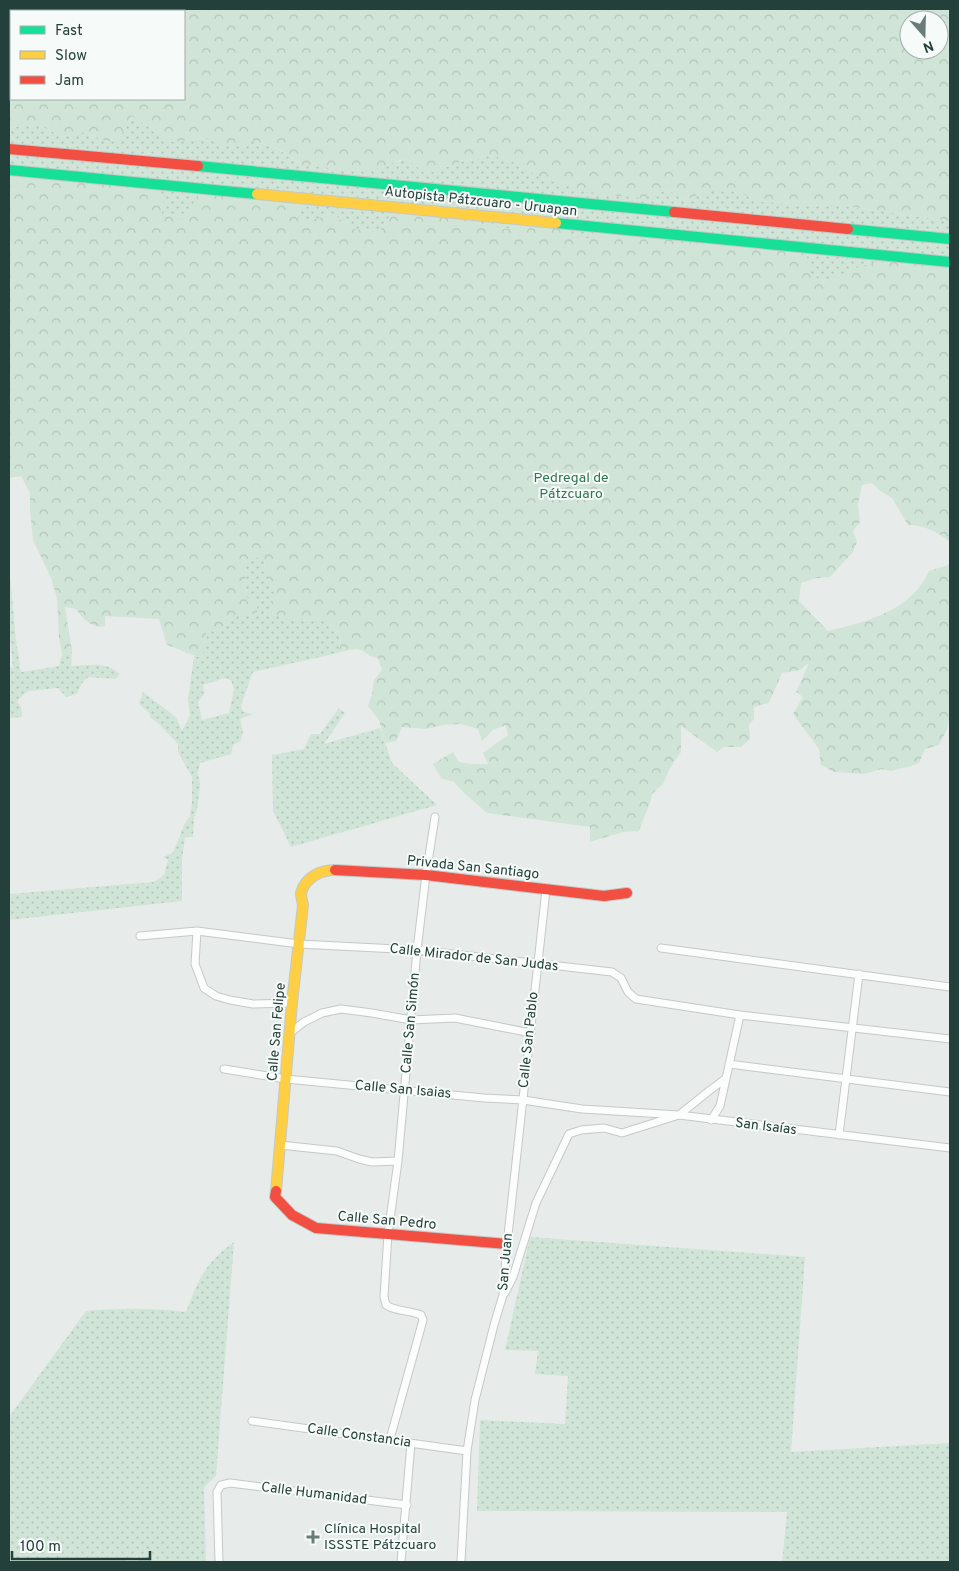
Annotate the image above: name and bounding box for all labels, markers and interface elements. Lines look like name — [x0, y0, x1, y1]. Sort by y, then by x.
legend — [10, 10, 185, 100]
north arrow — [899, 10, 949, 60]
text: Fast — [55, 22, 83, 41]
text: N — [920, 36, 936, 56]
text: Slow — [55, 47, 87, 66]
text: Jam — [55, 72, 84, 91]
street label: Autopista Pátzcuaro - Uruapan — [384, 183, 578, 221]
park label: Pedregal de Pátzcuaro — [533, 470, 609, 503]
street label: Privada San Santiago — [406, 853, 540, 883]
street label: Calle Mirador de San Judas — [389, 941, 559, 975]
street label: Calle San Simón — [398, 972, 424, 1074]
street label: Calle San Felipe — [264, 982, 290, 1082]
street label: Calle San Pablo — [515, 991, 543, 1089]
street label: Calle San Isaias — [354, 1077, 452, 1103]
street label: San Isaías — [734, 1115, 798, 1139]
street label: Calle San Pedro — [337, 1208, 437, 1234]
street label: San Juan — [495, 1232, 517, 1292]
street label: Calle Constancia — [306, 1420, 412, 1452]
street label: Calle Humanidad — [260, 1479, 368, 1509]
place label: Clínica Hospital ISSSTE Pátzcuaro — [324, 1521, 436, 1554]
scale bar — [12, 1528, 150, 1560]
marker: Clínica Hospital ISSSTE Pátzcuaro — [306, 1530, 320, 1544]
text: 100 m — [20, 1538, 61, 1557]

